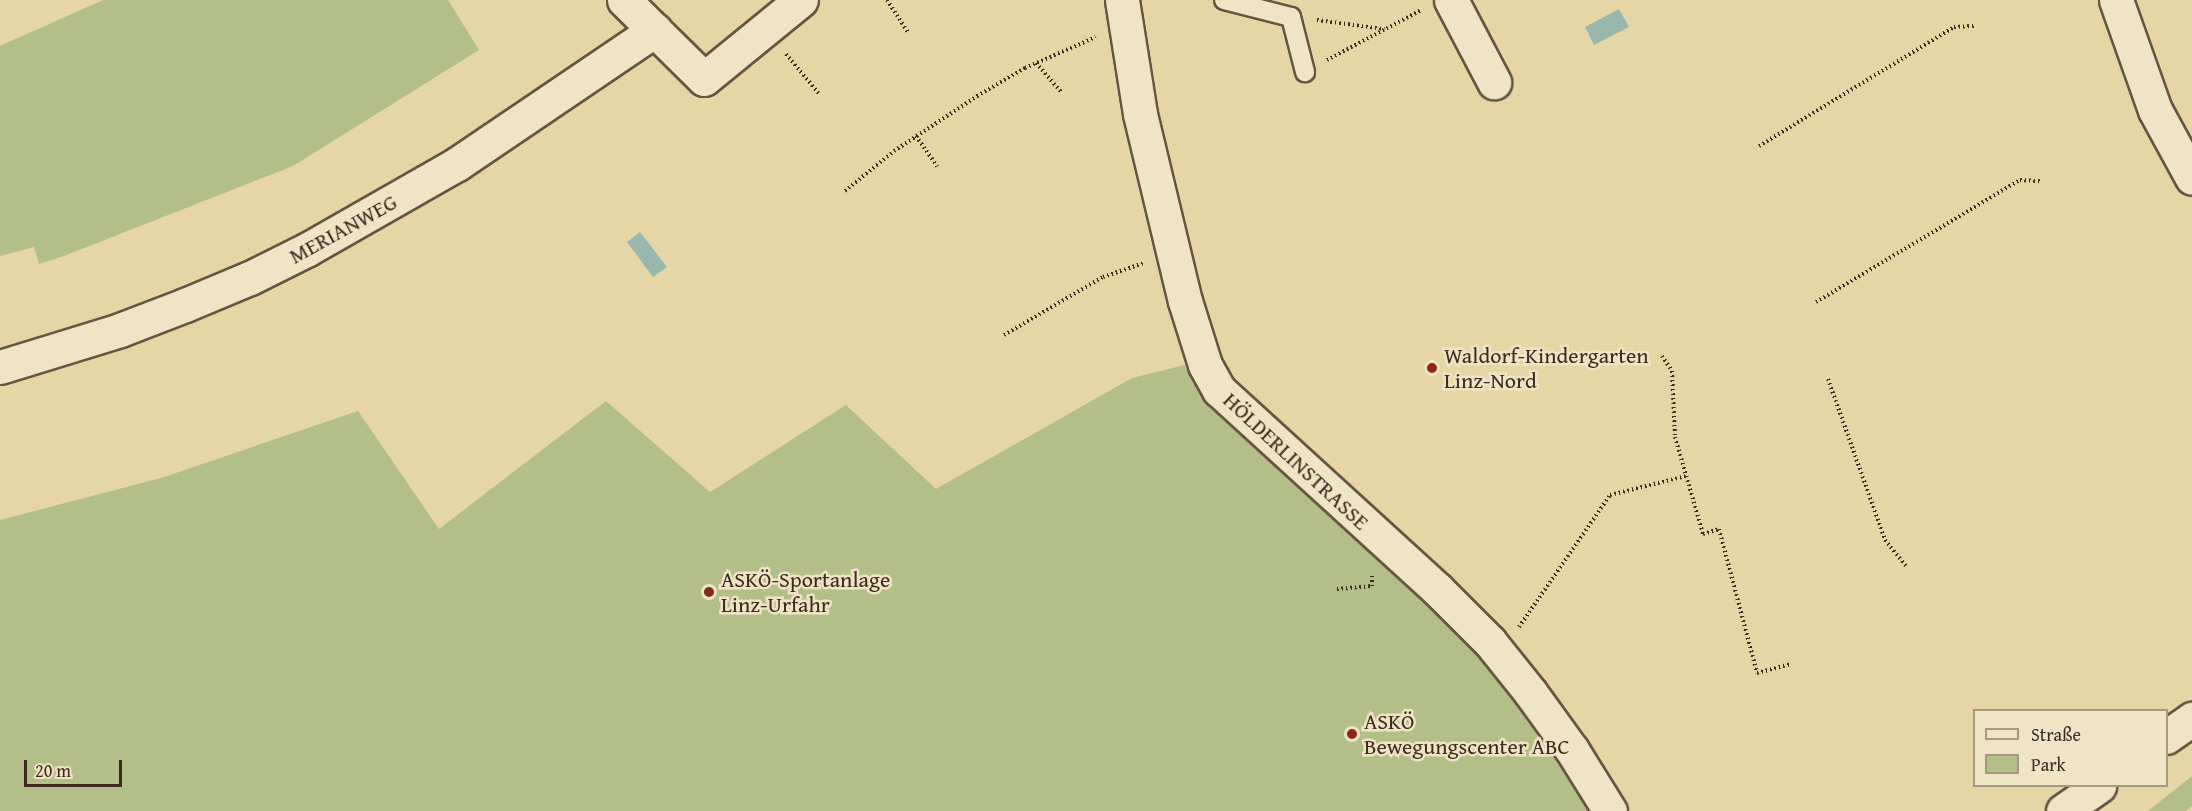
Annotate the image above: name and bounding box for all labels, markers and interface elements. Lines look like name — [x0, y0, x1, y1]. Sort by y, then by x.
street label: MERIANWEG — [285, 189, 401, 269]
place label: Waldorf-Kindergarten Linz-Nord — [1444, 342, 1649, 394]
marker: Waldorf-Kindergarten Linz-Nord — [1425, 361, 1439, 375]
street label: HÖLDERLINSTRASSE — [1218, 387, 1374, 535]
place label: ASKÖ-Sportanlage Linz-Urfahr — [721, 566, 890, 618]
marker: ASKÖ-Sportanlage Linz-Urfahr — [702, 585, 716, 599]
place label: ASKÖ Bewegungscenter ABC — [1364, 708, 1569, 760]
legend — [1973, 709, 2168, 787]
text: Straße — [2031, 721, 2081, 748]
marker: ASKÖ Bewegungscenter ABC — [1345, 727, 1359, 741]
scale bar — [27, 748, 124, 786]
text: Park — [2031, 751, 2066, 778]
text: 20 m — [35, 757, 71, 784]

